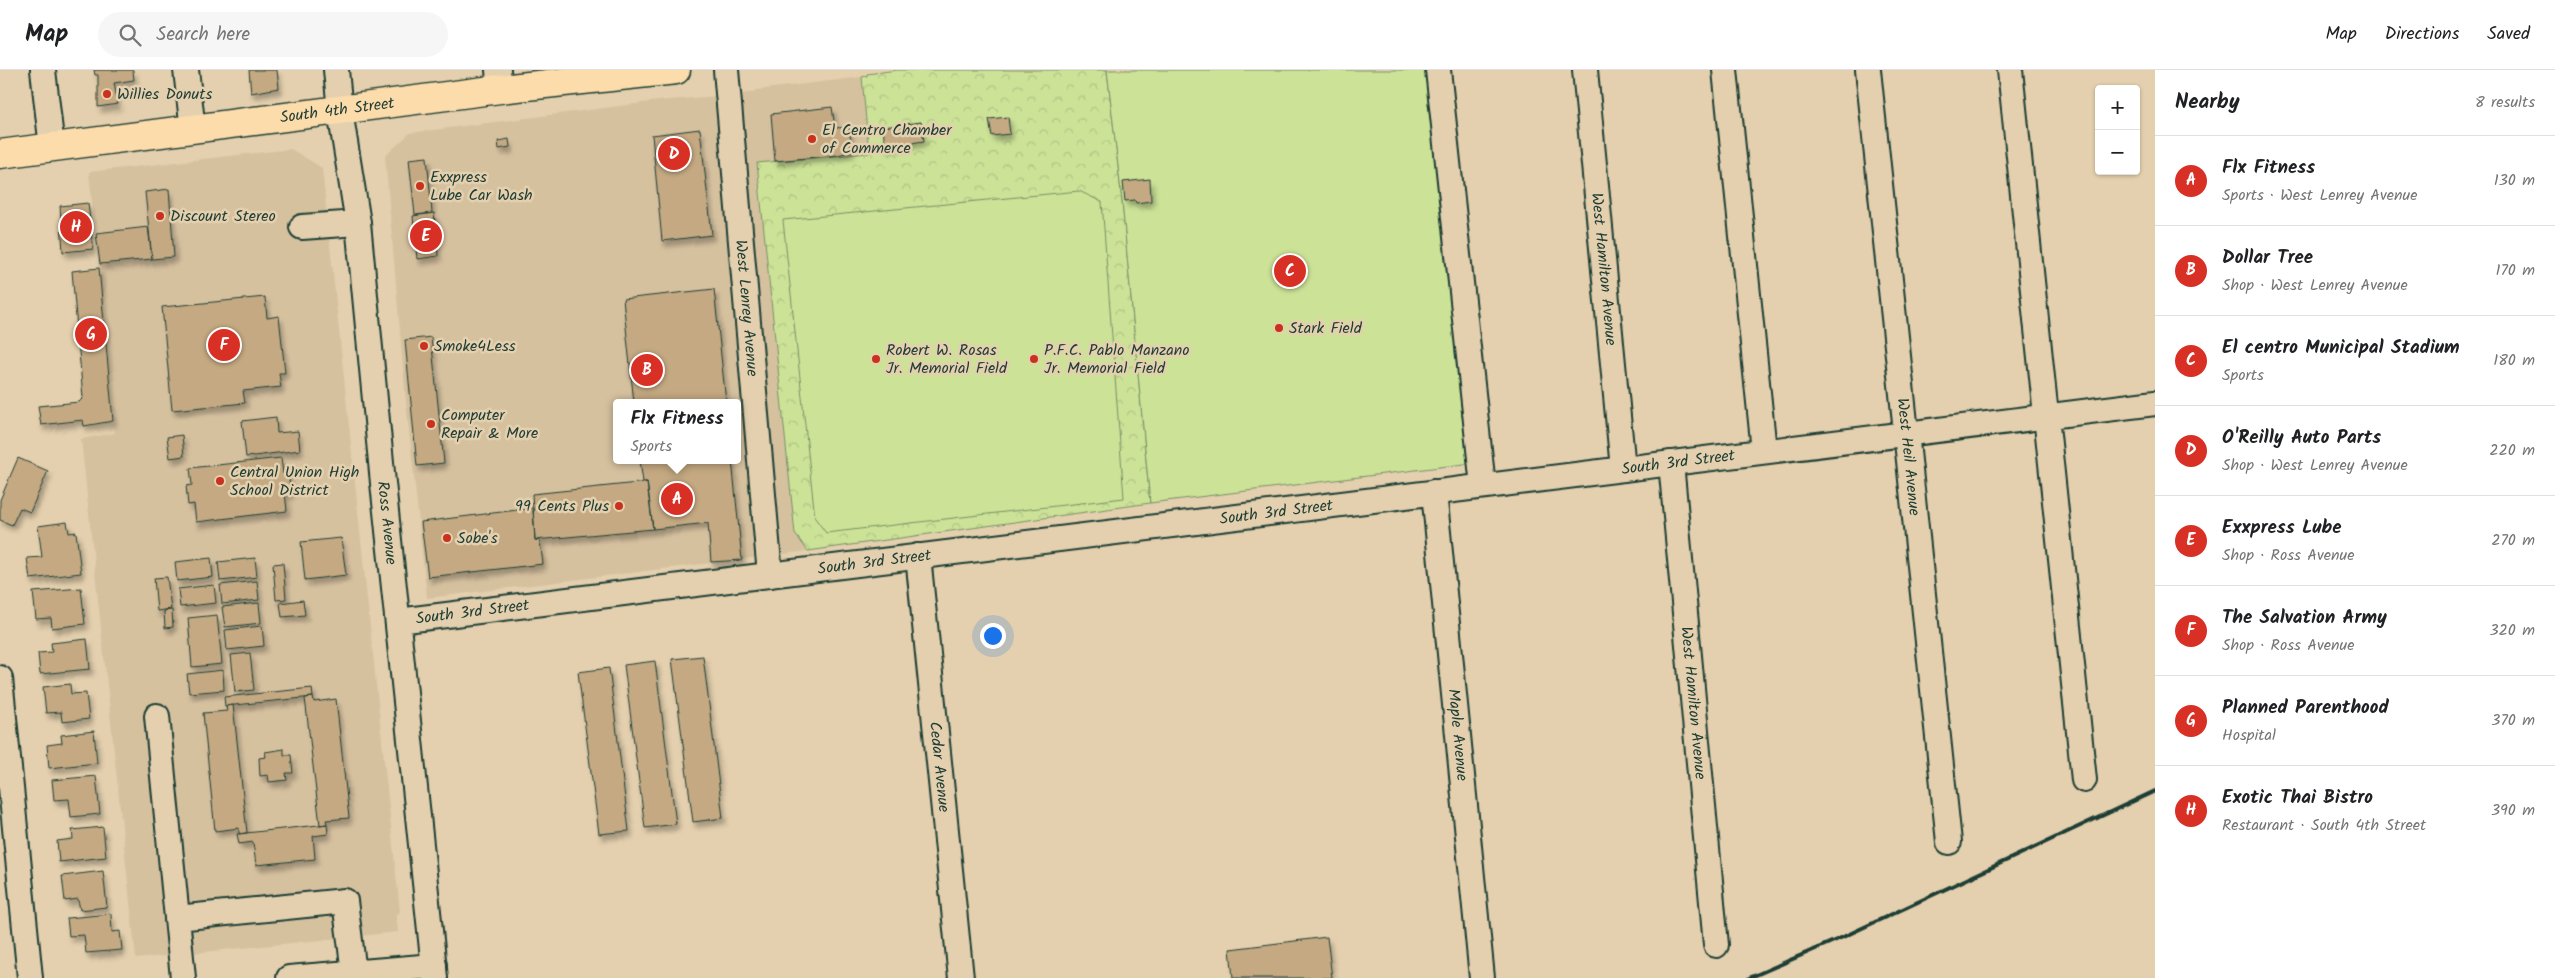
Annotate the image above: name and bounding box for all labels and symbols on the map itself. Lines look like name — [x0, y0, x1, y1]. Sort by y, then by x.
place label: Willies Donuts — [117, 82, 212, 107]
marker: Willies Donuts — [101, 88, 113, 100]
street label: South 4th Street — [278, 90, 397, 130]
place label: El Centro Chamber of Commerce — [822, 118, 953, 161]
marker: El Centro Chamber of Commerce — [806, 133, 818, 145]
pin: D — [658, 135, 690, 173]
place label: Exxpress Lube Car Wash — [430, 165, 533, 208]
marker: Exxpress Lube Car Wash — [414, 180, 426, 192]
street label: West Hamilton Avenue — [1584, 192, 1624, 347]
place label: Discount Stereo — [170, 204, 276, 229]
pin: H — [60, 208, 92, 246]
marker: Discount Stereo — [154, 210, 166, 222]
pin: E — [410, 217, 442, 255]
street label: West Lenrey Avenue — [728, 239, 765, 378]
pin: C — [1274, 252, 1306, 290]
pin: G — [75, 315, 107, 353]
place label: Stark Field — [1289, 316, 1363, 341]
marker: Stark Field — [1273, 322, 1285, 334]
pin: F — [208, 326, 240, 364]
place label: Smoke4Less — [434, 334, 516, 359]
place label: Robert W. Rosas Jr. Memorial Field — [886, 338, 1008, 381]
place label: P.F.C. Pablo Manzano Jr. Memorial Field — [1044, 338, 1190, 381]
marker: Smoke4Less — [418, 340, 430, 352]
pin: B — [631, 351, 663, 389]
marker: Robert W. Rosas Jr. Memorial Field — [870, 353, 882, 365]
marker: P.F.C. Pablo Manzano Jr. Memorial Field — [1028, 353, 1040, 365]
street label: West Heil Avenue — [1890, 397, 1927, 517]
place label: Computer Repair & More — [441, 403, 538, 446]
marker: Computer Repair & More — [425, 418, 437, 430]
street label: South 3rd Street — [1620, 443, 1737, 482]
place label: Central Union High School District — [230, 460, 359, 503]
marker: Central Union High School District — [214, 475, 226, 487]
street label: Ross Avenue — [370, 480, 404, 566]
pin: A — [661, 480, 693, 518]
street label: South 3rd Street — [1218, 493, 1335, 531]
place label: 99 Cents Plus — [515, 494, 609, 519]
marker: 99 Cents Plus — [613, 500, 625, 512]
place label: Sobe's — [457, 526, 498, 551]
marker: Sobe's — [441, 532, 453, 544]
street label: South 3rd Street — [816, 542, 933, 581]
street label: South 3rd Street — [414, 592, 531, 631]
your location — [980, 623, 1006, 649]
street label: West Hamilton Avenue — [1674, 625, 1713, 781]
street label: Maple Avenue — [1441, 688, 1475, 782]
street label: Cedar Avenue — [922, 720, 957, 814]

